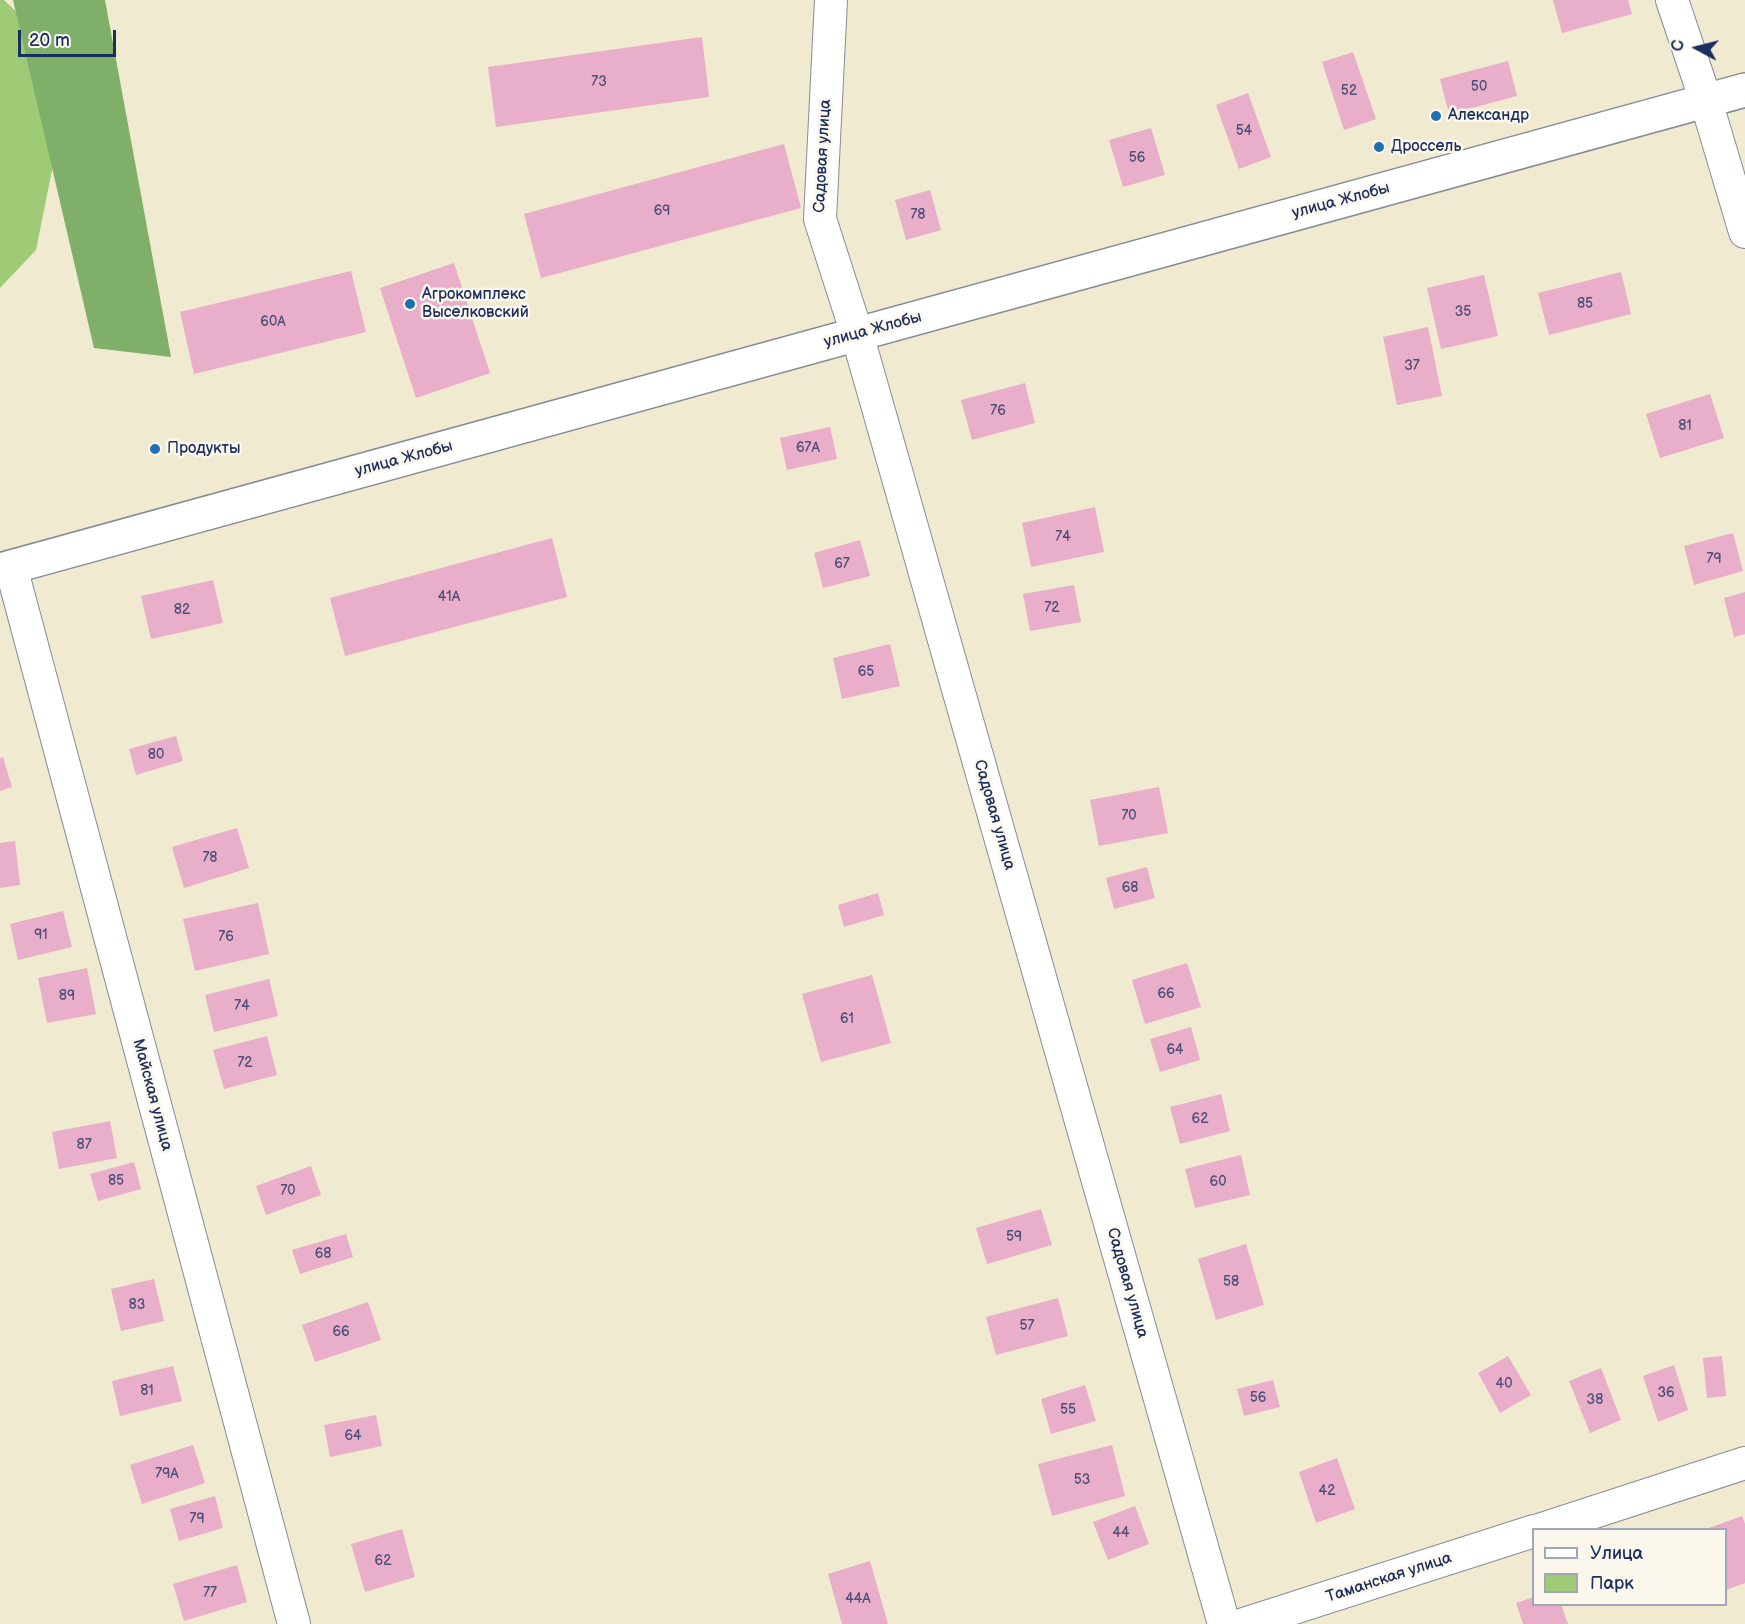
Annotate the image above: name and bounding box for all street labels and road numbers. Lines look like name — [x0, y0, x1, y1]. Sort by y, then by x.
street label: Садовая улица — [810, 99, 836, 213]
street label: улица Жлобы — [1290, 179, 1392, 223]
street label: улица Жлобы — [822, 308, 924, 352]
street label: улица Жлобы — [353, 437, 455, 481]
street label: Садовая улица — [969, 758, 1019, 872]
street label: Майская улица — [128, 1037, 176, 1153]
street label: Садовая улица — [1102, 1226, 1152, 1340]
street label: Таманская улица — [1324, 1549, 1454, 1607]

